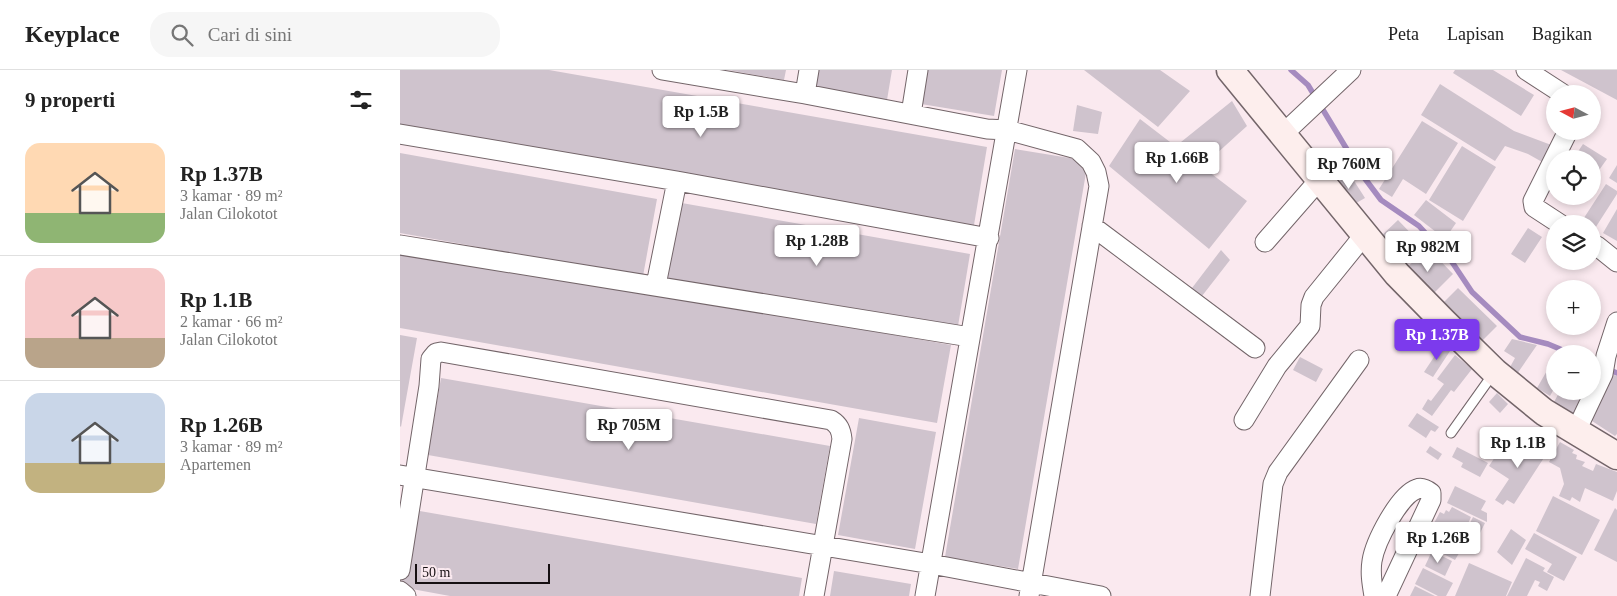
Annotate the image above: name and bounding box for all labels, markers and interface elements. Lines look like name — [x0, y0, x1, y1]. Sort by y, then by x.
search box — [150, 12, 500, 57]
text: Keyplace — [25, 21, 120, 47]
icon: search — [168, 21, 196, 49]
text: Cari di sini — [208, 24, 292, 45]
text: Peta — [1388, 24, 1419, 44]
text: Lapisan — [1447, 24, 1504, 44]
text: Bagikan — [1532, 24, 1592, 44]
north arrow — [1546, 85, 1601, 140]
map controls — [1546, 85, 1601, 400]
icon: filters — [347, 86, 375, 114]
text: 9 properti — [25, 88, 115, 112]
pin: Rp 1.5B — [655, 96, 747, 138]
text: Rp 1.5B — [673, 103, 729, 120]
pin: Rp 1.66B — [1125, 142, 1229, 184]
pin: Rp 760M — [1303, 148, 1395, 190]
text: Rp 1.66B — [1145, 149, 1209, 166]
button: locate — [1546, 150, 1601, 205]
text: Rp 760M — [1317, 155, 1381, 172]
text: Rp 1.37B — [180, 162, 263, 186]
icon: home — [65, 163, 125, 223]
text: 3 kamar · 89 m² — [180, 187, 283, 204]
text: Jalan Cilokotot — [180, 205, 277, 222]
button: layers — [1546, 215, 1601, 270]
pin: Rp 1.28B — [765, 224, 869, 267]
pin: Rp 982M — [1382, 230, 1474, 273]
text: Rp 1.28B — [785, 232, 849, 249]
text: Rp 982M — [1396, 238, 1460, 255]
button: + — [1546, 280, 1601, 335]
icon: home — [65, 288, 125, 348]
text: Rp 1.1B — [180, 288, 252, 312]
text: 2 kamar · 66 m² — [180, 313, 283, 330]
pin: Rp 1.37B — [1385, 318, 1489, 361]
text: Rp 1.37B — [1405, 326, 1469, 343]
text: Jalan Cilokotot — [180, 331, 277, 348]
button: − — [1546, 345, 1601, 400]
pin: Rp 705M — [583, 408, 675, 451]
icon: home — [65, 413, 125, 473]
text: Rp 1.26B — [180, 413, 263, 437]
text: Rp 705M — [597, 416, 661, 433]
pin: Rp 1.1B — [1472, 426, 1564, 469]
text: Rp 1.1B — [1490, 434, 1546, 451]
text: 3 kamar · 89 m² — [180, 438, 283, 455]
text: Apartemen — [180, 456, 251, 473]
pin: Rp 1.26B — [1386, 522, 1490, 564]
text: Rp 1.26B — [1406, 529, 1470, 546]
scale bar — [415, 561, 550, 584]
text: 50 m — [422, 565, 450, 580]

